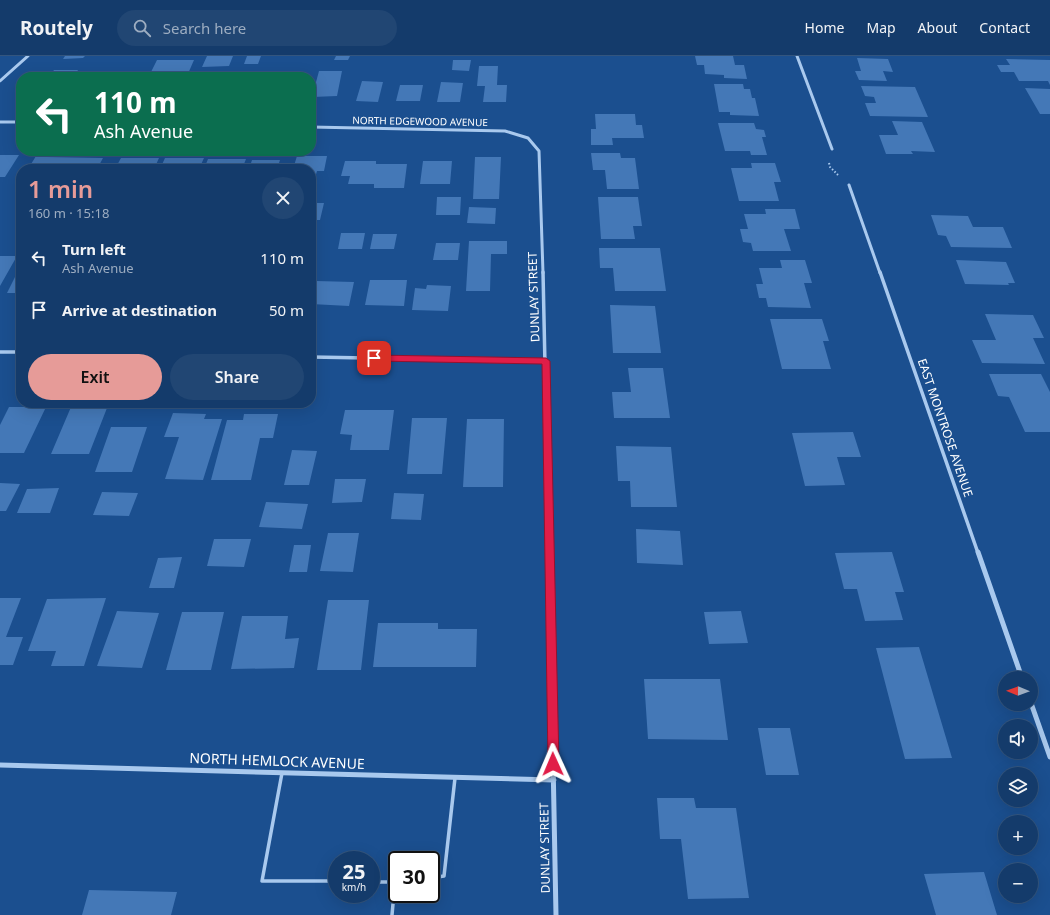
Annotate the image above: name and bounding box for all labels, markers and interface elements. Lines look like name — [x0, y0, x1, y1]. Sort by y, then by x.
search box — [117, 10, 397, 46]
text: Routely — [20, 15, 93, 41]
icon: search — [131, 17, 153, 39]
text: Search here — [163, 18, 246, 38]
text: Home — [805, 18, 844, 37]
text: Map — [866, 18, 896, 37]
text: About — [918, 18, 957, 37]
text: Contact — [979, 18, 1030, 37]
text: 110 m — [94, 83, 177, 121]
icon: left — [28, 88, 80, 140]
street label: NORTH EDGEWOOD AVENUE — [352, 113, 488, 129]
text: Ash Avenue — [94, 119, 193, 143]
text: 1 min — [28, 172, 93, 205]
button: close — [262, 177, 304, 219]
text: 160 m · 15:18 — [28, 204, 109, 222]
text: Turn left — [62, 239, 126, 259]
icon: left — [28, 247, 50, 269]
text: 110 m — [260, 248, 304, 268]
street label: DUNLAY STREET — [523, 251, 544, 343]
text: Ash Avenue — [62, 259, 134, 277]
icon: arrive — [28, 299, 50, 321]
text: Arrive at destination — [62, 300, 217, 320]
text: 50 m — [269, 300, 304, 320]
pin — [357, 341, 391, 375]
icon: arrive — [363, 347, 385, 369]
button: Exit — [28, 354, 162, 400]
button: Share — [170, 354, 304, 400]
street label: EAST MONTROSE AVENUE — [914, 356, 977, 499]
north arrow — [998, 671, 1038, 711]
map controls — [998, 671, 1038, 903]
button: sound — [998, 719, 1038, 759]
position arrow — [532, 743, 574, 785]
street label: NORTH HEMLOCK AVENUE — [189, 748, 365, 773]
button: layers — [998, 767, 1038, 807]
street label: DUNLAY STREET — [535, 802, 554, 893]
button: + — [998, 815, 1038, 855]
speed limit sign: 30 — [388, 851, 440, 903]
text: 25 — [343, 858, 365, 885]
button: − — [998, 863, 1038, 903]
text: km/h — [342, 880, 366, 894]

